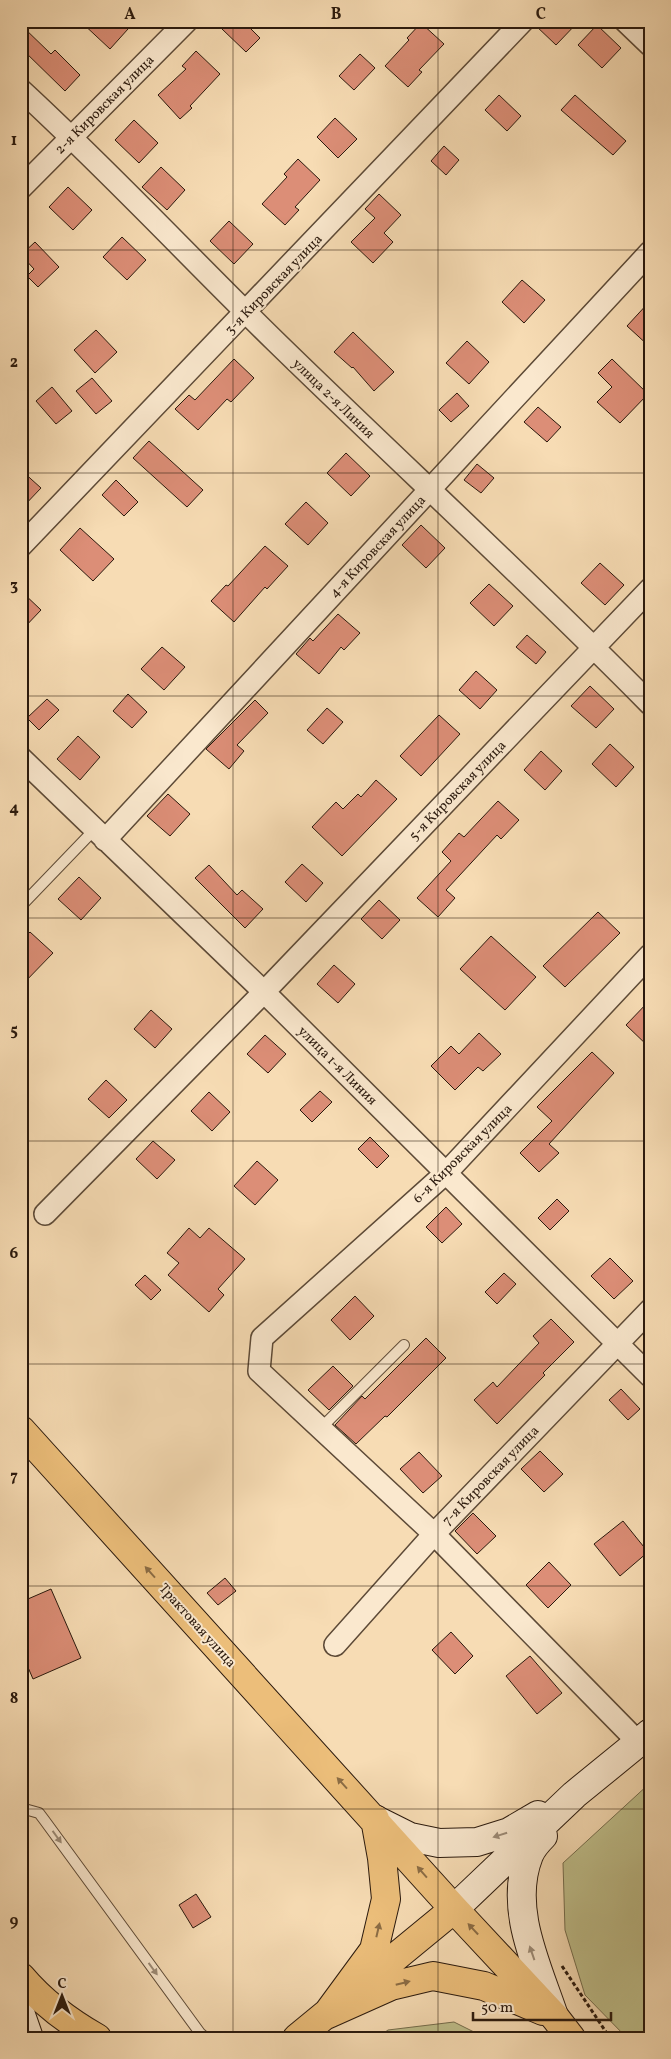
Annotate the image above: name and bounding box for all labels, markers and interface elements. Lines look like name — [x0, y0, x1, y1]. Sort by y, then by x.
text: A — [124, 4, 136, 26]
text: B — [331, 4, 342, 26]
text: C — [536, 4, 546, 26]
street label: 2-я Кировская улица — [51, 51, 159, 159]
text: 1 — [11, 130, 17, 152]
street label: 3-я Кировская улица — [221, 231, 327, 340]
text: 2 — [10, 352, 18, 374]
street label: улица 2-я Линия — [288, 355, 378, 443]
street label: 4-я Кировская улица — [326, 492, 431, 602]
text: 3 — [10, 575, 18, 597]
street label: 5-я Кировская улица — [405, 737, 511, 845]
text: 4 — [9, 798, 19, 820]
text: 5 — [10, 1020, 18, 1042]
street label: улица 1-я Линия — [293, 1022, 381, 1110]
street label: 6-я Кировская улица — [409, 1100, 517, 1208]
text: 6 — [10, 1243, 19, 1265]
street label: 7-я Кировская улица — [438, 1422, 544, 1530]
text: 7 — [10, 1466, 18, 1488]
one-way arrow — [144, 1566, 156, 1578]
street label: Трактовая улица — [154, 1580, 240, 1672]
text: 8 — [10, 1688, 18, 1710]
one-way arrow — [336, 1776, 347, 1789]
one-way arrow — [52, 1830, 62, 1844]
one-way arrow — [493, 1831, 508, 1839]
one-way arrow — [416, 1867, 428, 1879]
text: 9 — [10, 1911, 19, 1933]
one-way arrow — [374, 1922, 382, 1937]
one-way arrow — [467, 1923, 479, 1935]
one-way arrow — [528, 1946, 536, 1961]
one-way arrow — [148, 1962, 158, 1975]
north arrow — [38, 1972, 88, 2022]
text: С — [57, 1975, 67, 1994]
one-way arrow — [396, 1979, 411, 1987]
scale bar — [473, 1989, 611, 2021]
text: 50 m — [481, 1998, 513, 2019]

